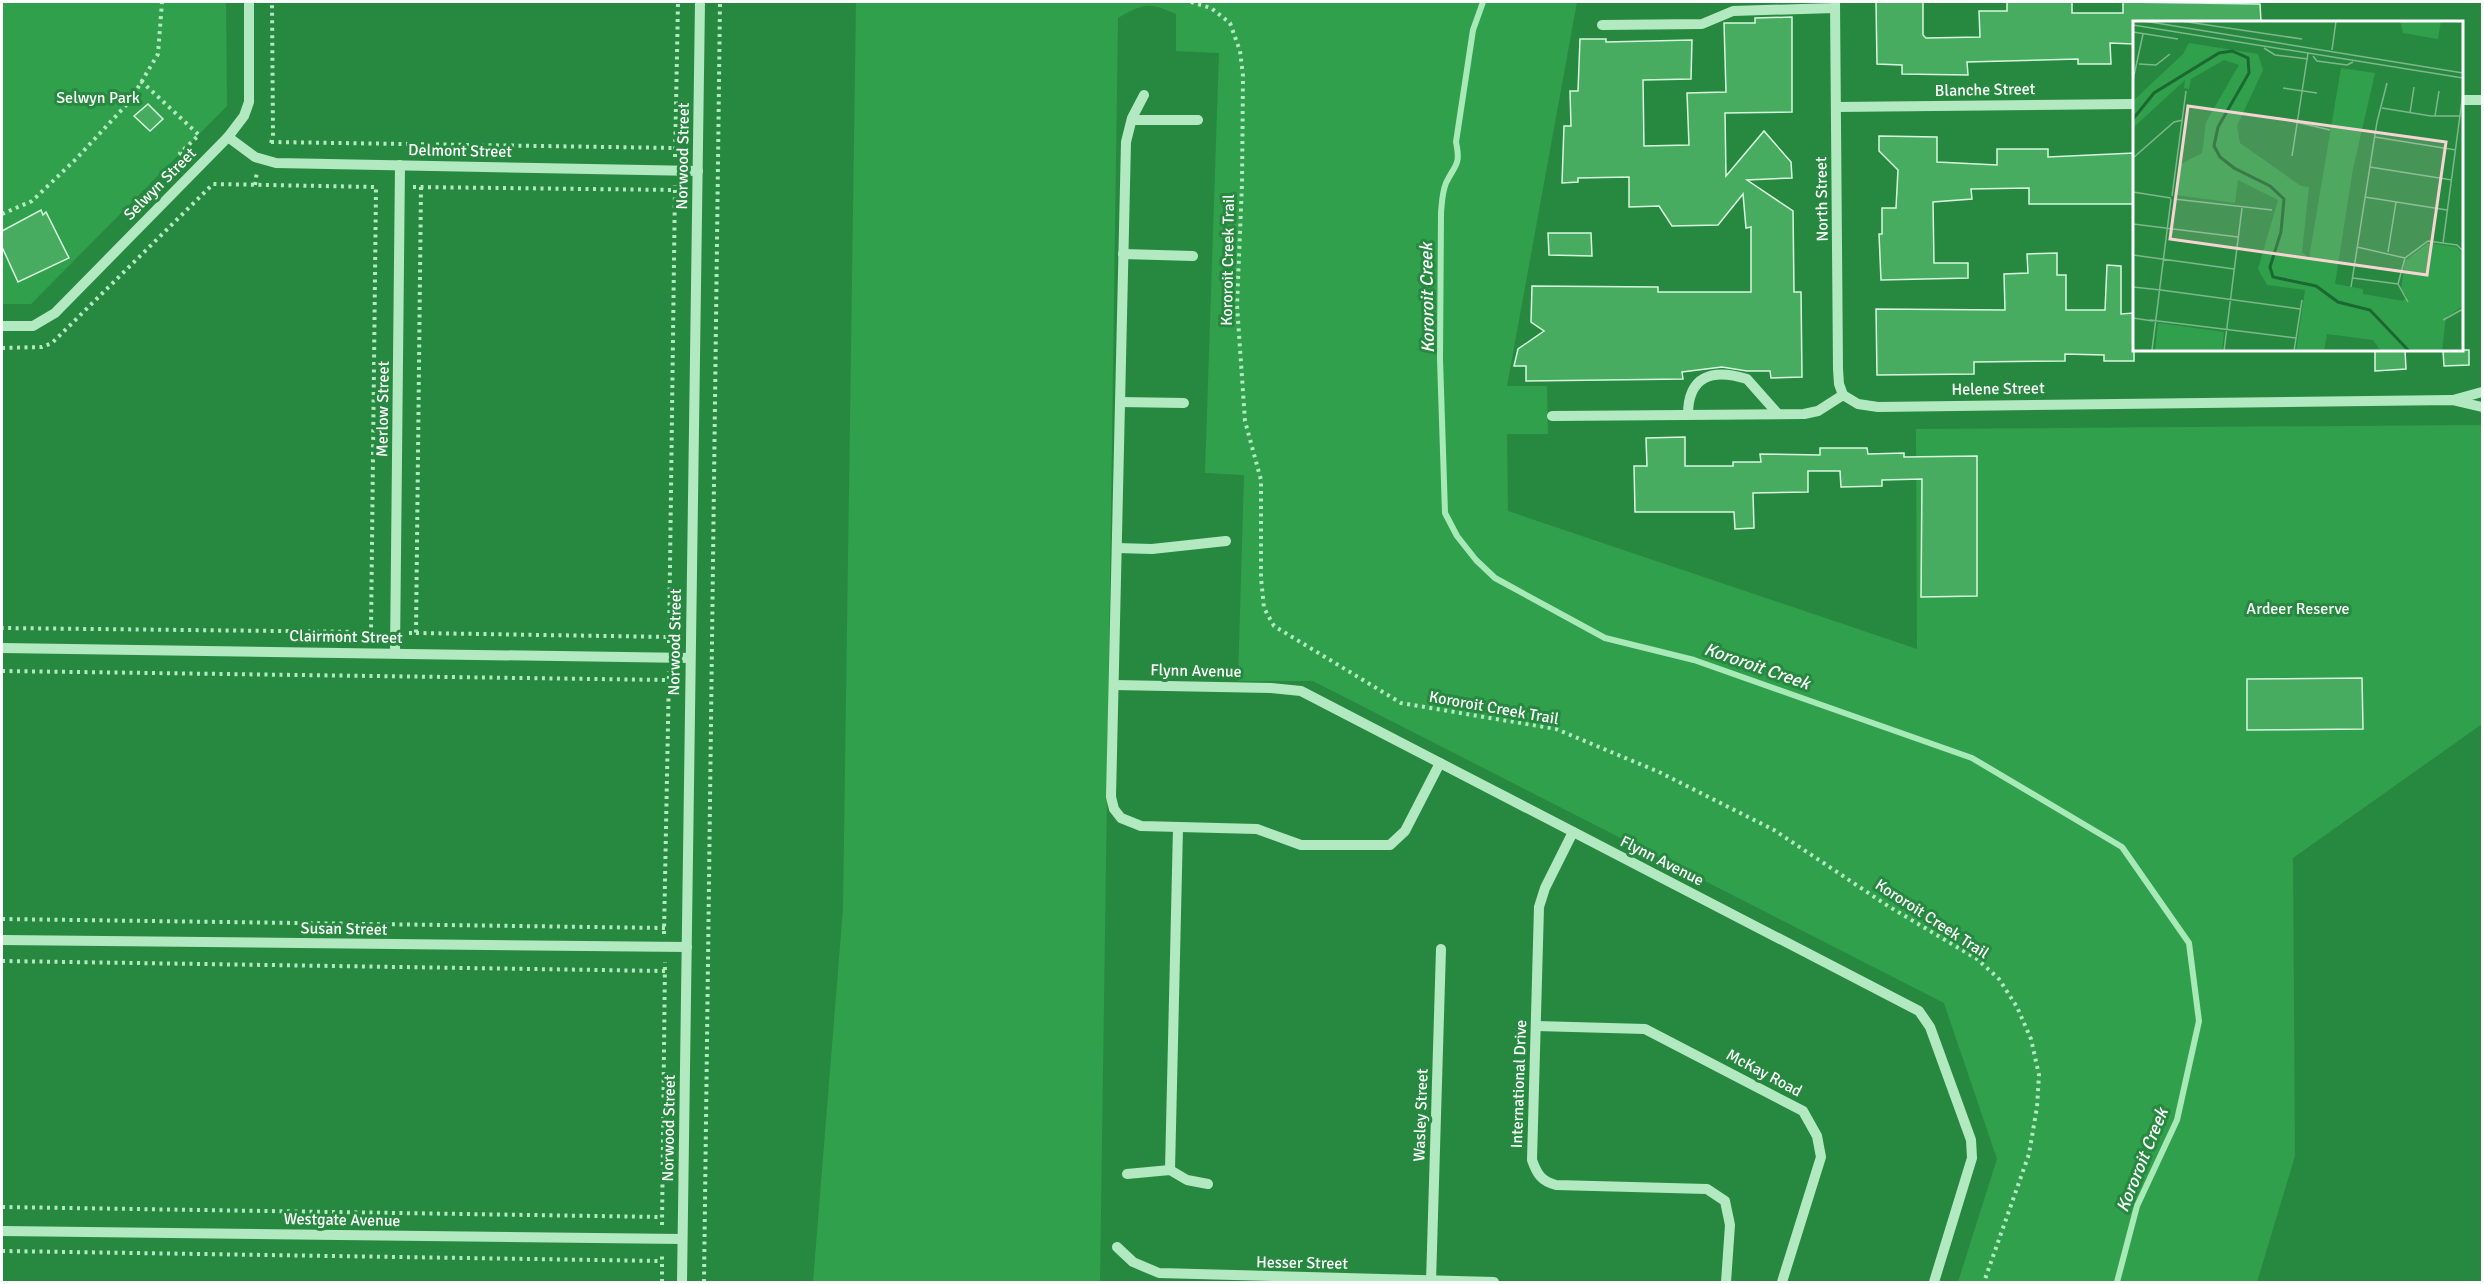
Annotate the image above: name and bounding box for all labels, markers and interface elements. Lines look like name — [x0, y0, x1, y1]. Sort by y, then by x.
inset map — [2133, 21, 2463, 351]
street label: Blanche Street — [1934, 79, 2036, 101]
park label: Selwyn Park — [56, 88, 140, 108]
street label: Norwood Street — [672, 102, 694, 210]
street label: Delmont Street — [408, 140, 512, 162]
street label: Selwyn Street — [120, 143, 201, 224]
street label: North Street — [1811, 156, 1833, 242]
street label: Kororoit Creek Trail — [1217, 194, 1239, 326]
water label: Kororoit Creek — [1415, 241, 1439, 353]
street label: Merlow Street — [372, 360, 394, 457]
street label: Helene Street — [1951, 378, 2045, 400]
street label: Norwood Street — [664, 588, 686, 696]
park label: Ardeer Reserve — [2246, 599, 2350, 619]
street label: Clairmont Street — [289, 626, 403, 648]
water label: Kororoit Creek — [1701, 638, 1815, 695]
street label: Flynn Avenue — [1150, 660, 1242, 682]
street label: Kororoit Creek Trail — [1427, 687, 1561, 729]
street label: Flynn Avenue — [1617, 831, 1707, 891]
street label: Kororoit Creek Trail — [1871, 875, 1993, 963]
street label: Susan Street — [300, 918, 388, 940]
street label: International Drive — [1507, 1019, 1531, 1149]
street label: McKay Road — [1723, 1045, 1805, 1101]
street label: Wasley Street — [1409, 1068, 1433, 1162]
street label: Norwood Street — [658, 1074, 680, 1182]
water label: Kororoit Creek — [2111, 1103, 2174, 1215]
street label: Westgate Avenue — [283, 1209, 401, 1231]
street label: Hesser Street — [1256, 1252, 1349, 1274]

